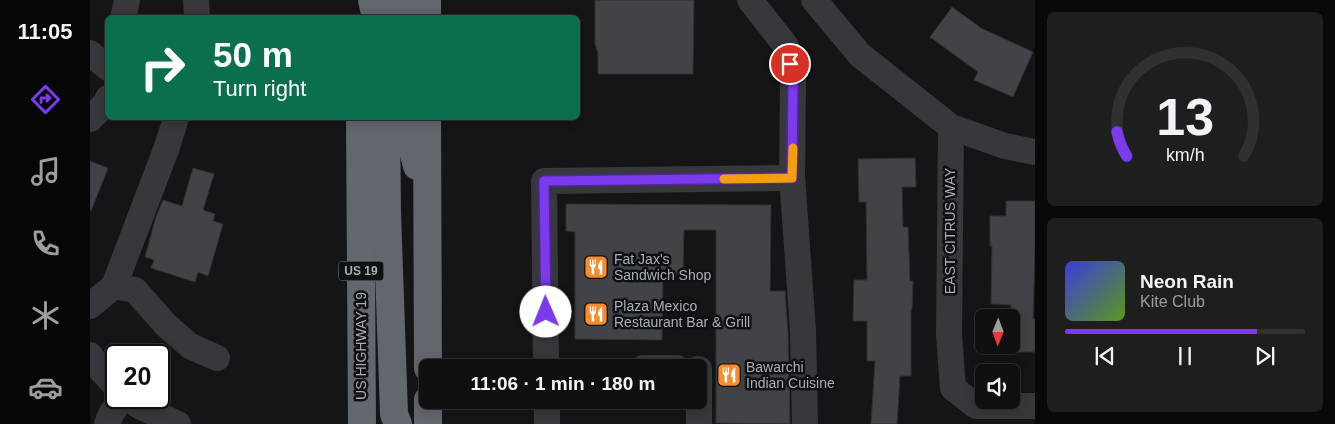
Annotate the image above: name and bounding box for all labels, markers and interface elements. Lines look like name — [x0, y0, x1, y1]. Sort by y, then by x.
text: 11:05 — [17, 19, 73, 44]
icon: right — [130, 35, 195, 100]
text: 50 m — [213, 35, 293, 74]
pin — [769, 43, 811, 85]
icon: arrive — [776, 50, 804, 78]
text: Turn right — [213, 76, 306, 101]
icon: directions — [28, 82, 63, 117]
text: 13 — [1156, 88, 1214, 146]
text: km/h — [1166, 145, 1204, 165]
icon: music — [28, 154, 63, 189]
street label: EAST CITRUS WAY — [942, 167, 958, 294]
icon: phone — [28, 226, 63, 261]
place label: Fat Jax's Sandwich Shop — [614, 251, 712, 283]
restaurant icon: Fat Jax's Sandwich Shop — [583, 254, 609, 280]
road number: US 19 — [338, 262, 384, 280]
text: Neon Rain — [1140, 271, 1234, 292]
position arrow — [519, 285, 571, 337]
street label: US HIGHWAY 19 — [353, 292, 369, 400]
text: Kite Club — [1140, 293, 1205, 310]
icon: climate — [28, 298, 63, 333]
place label: Plaza Mexico Restaurant Bar & Grill — [614, 298, 750, 330]
restaurant icon: Plaza Mexico Restaurant Bar & Grill — [583, 301, 609, 327]
north arrow — [975, 309, 1020, 354]
map controls — [975, 309, 1020, 409]
icon: previous — [1091, 342, 1119, 370]
icon: pause — [1171, 342, 1199, 370]
icon: next — [1251, 342, 1279, 370]
speed limit sign: 20 — [105, 344, 170, 409]
place label: Bawarchi Indian Cuisine — [746, 359, 835, 391]
restaurant icon: Bawarchi Indian Cuisine — [716, 362, 742, 388]
button: sound — [975, 364, 1020, 409]
icon: car — [28, 370, 63, 405]
text: 11:06 · 1 min · 180 m — [471, 373, 655, 394]

